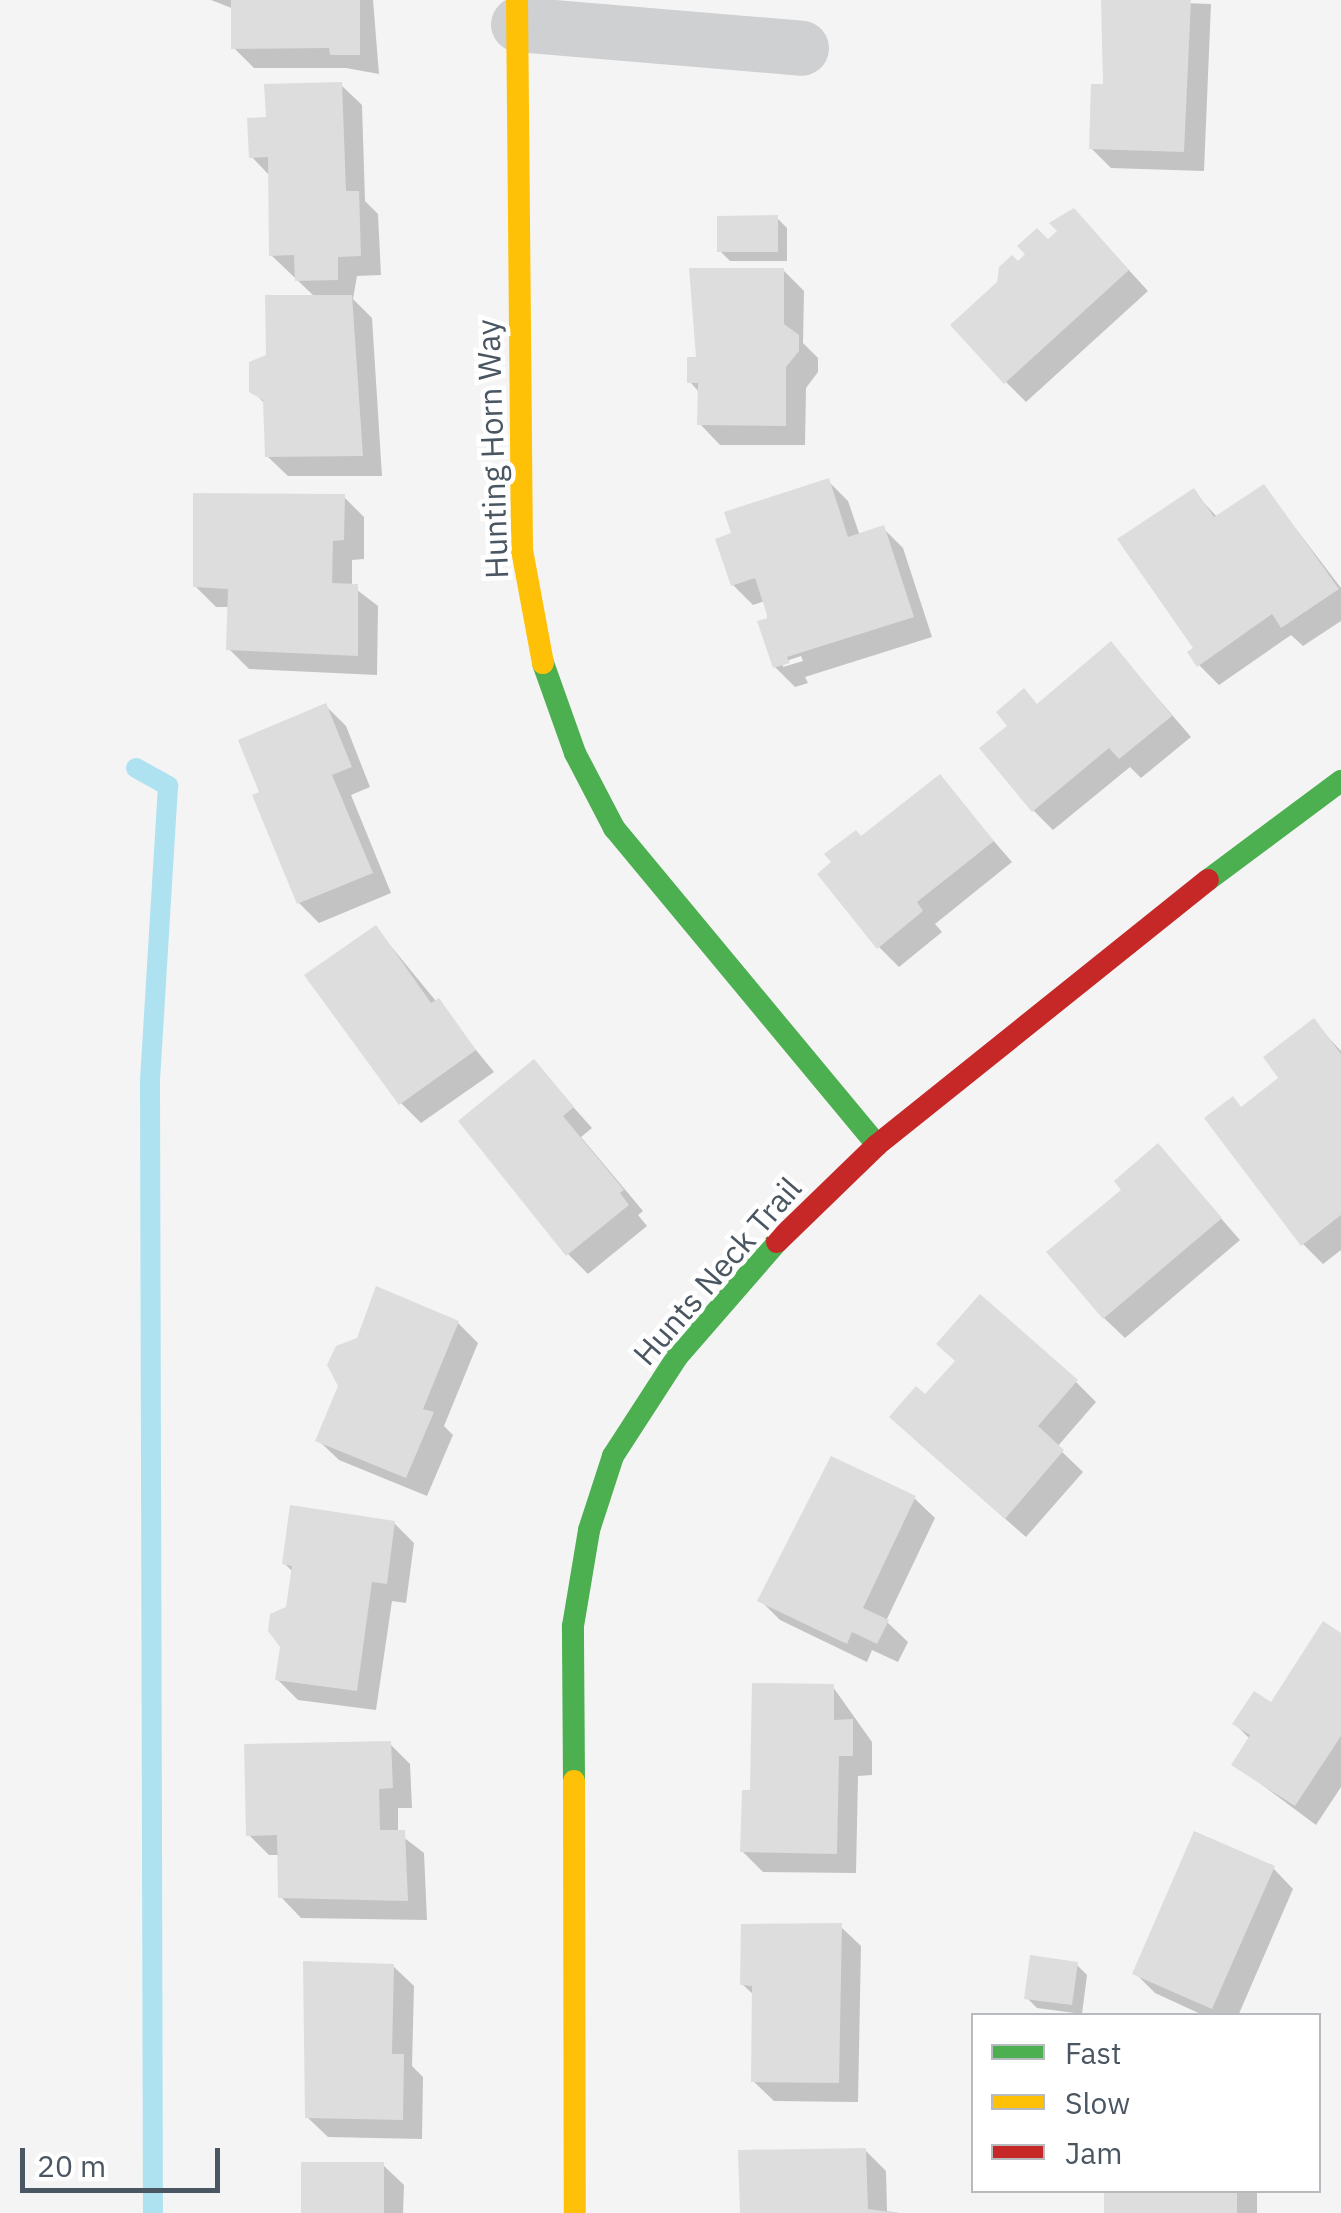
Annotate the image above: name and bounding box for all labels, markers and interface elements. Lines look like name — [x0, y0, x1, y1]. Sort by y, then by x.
street label: Hunting Horn Way — [468, 318, 516, 580]
street label: Hunts Neck Trail — [625, 1169, 809, 1373]
legend — [971, 2013, 1321, 2193]
text: Fast — [1065, 2033, 1122, 2072]
text: Slow — [1065, 2083, 1130, 2122]
scale bar — [25, 2128, 225, 2190]
text: Jam — [1065, 2133, 1123, 2172]
text: 20 m — [37, 2146, 106, 2185]

